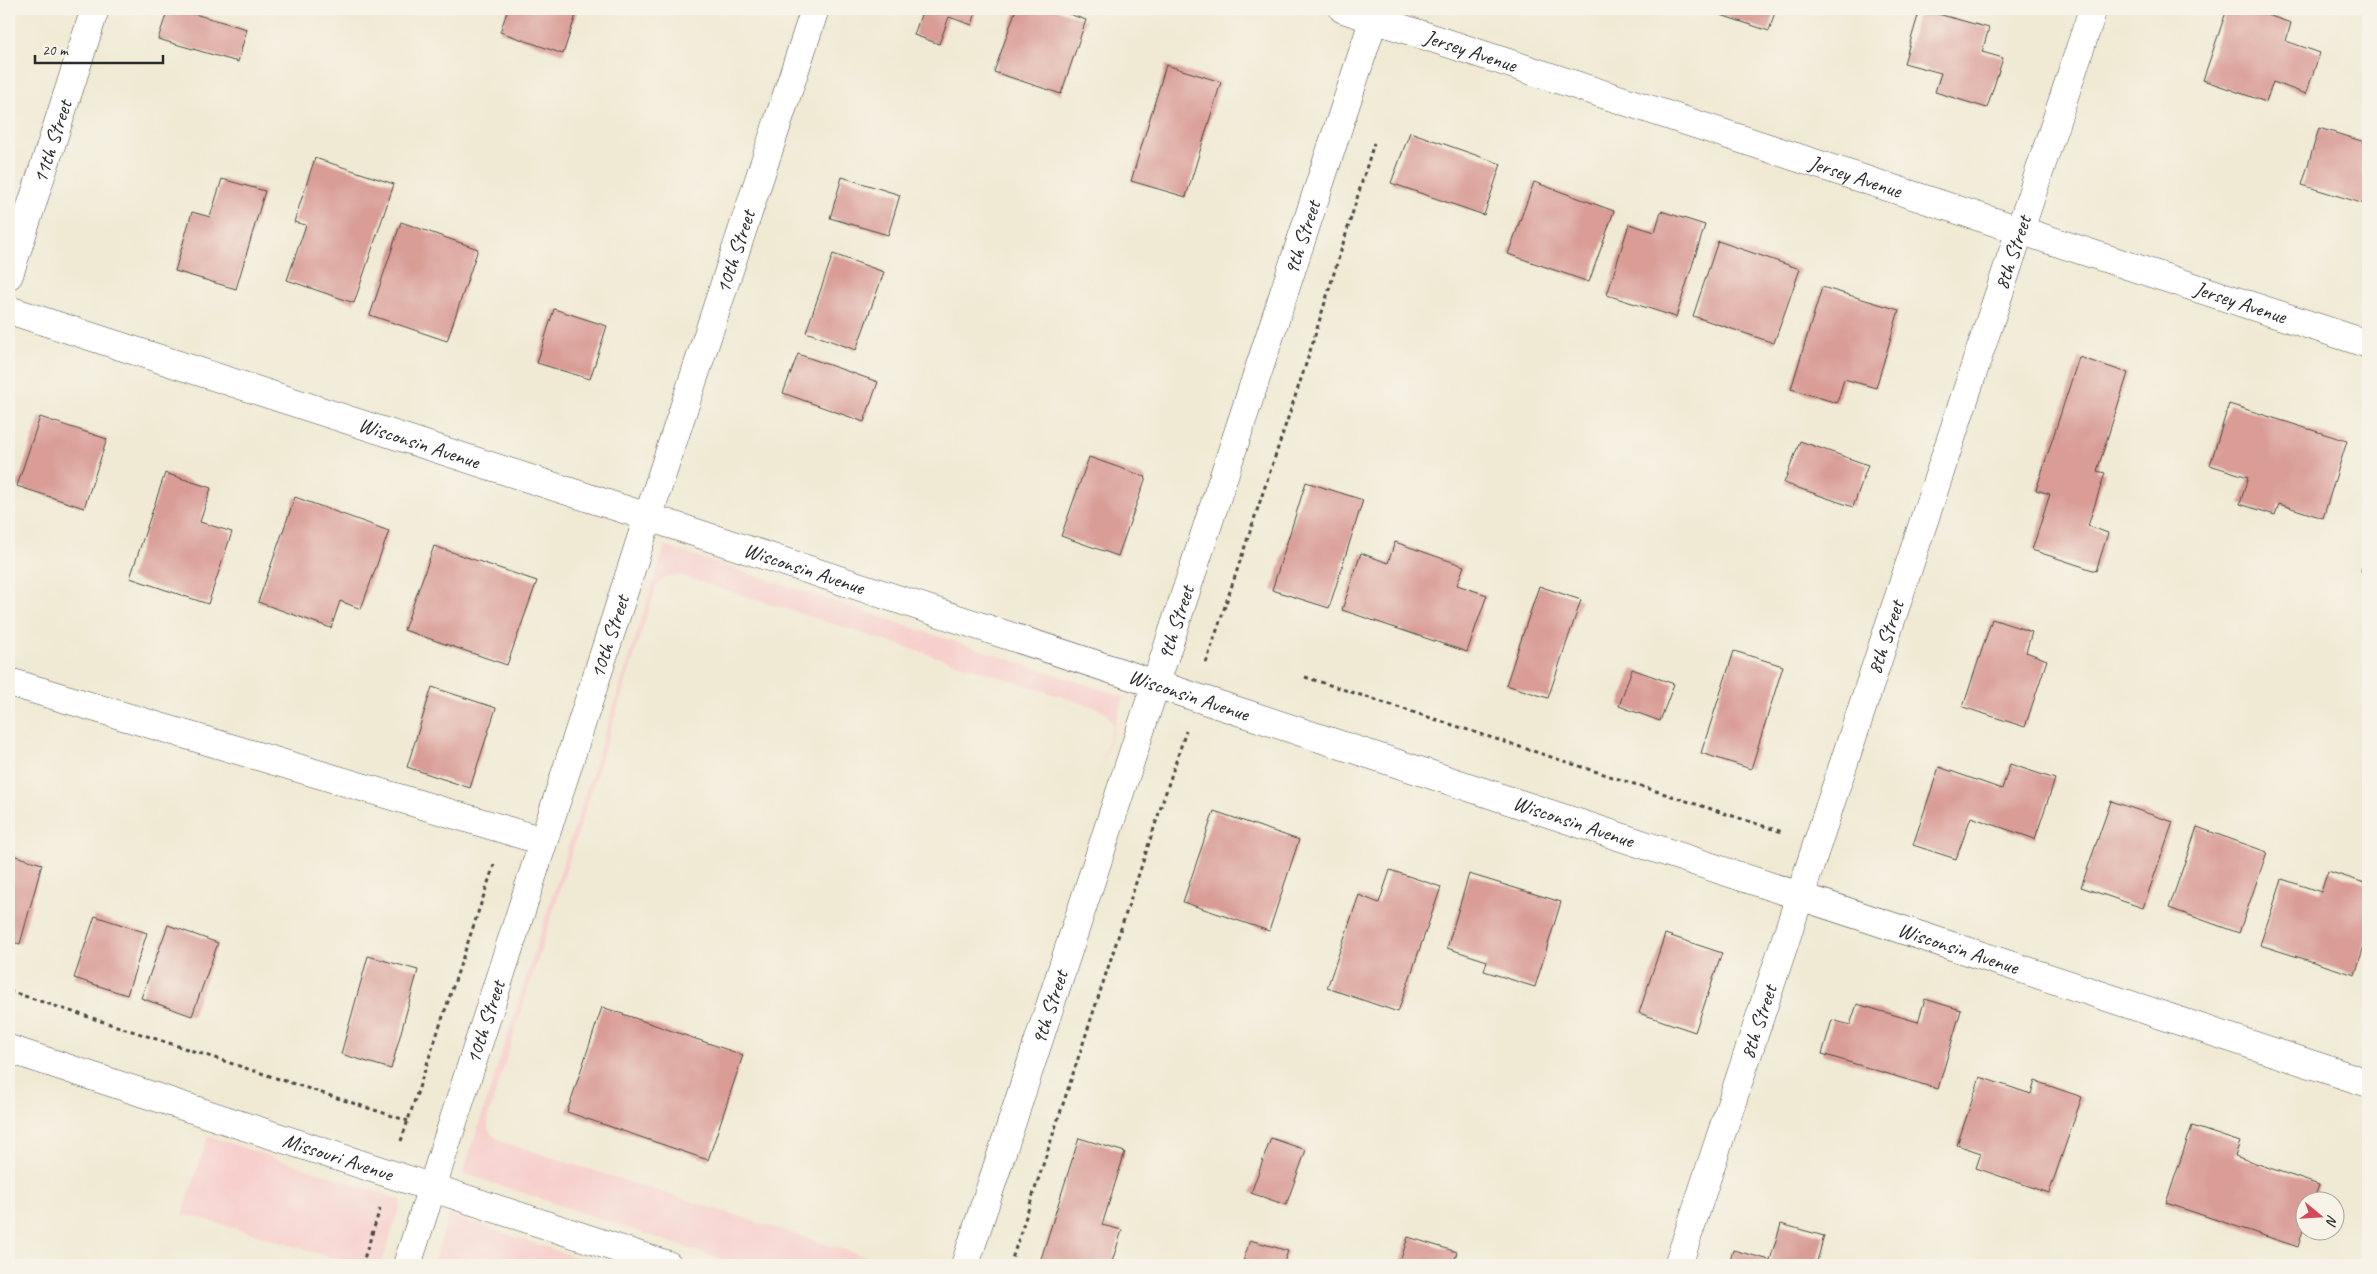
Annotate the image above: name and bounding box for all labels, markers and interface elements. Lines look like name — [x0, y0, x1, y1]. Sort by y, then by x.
street label: Jersey Avenue — [1420, 23, 1521, 78]
scale bar — [35, 32, 162, 64]
text: 20 m — [42, 41, 69, 60]
street label: 11th Street — [26, 95, 78, 187]
street label: Jersey Avenue — [1805, 149, 1906, 204]
street label: 9th Street — [1278, 196, 1327, 278]
street label: 10th Street — [709, 205, 762, 297]
street label: 8th Street — [1988, 211, 2037, 293]
street label: Jersey Avenue — [2190, 275, 2291, 330]
street label: Wisconsin Avenue — [355, 411, 484, 475]
street label: Wisconsin Avenue — [741, 536, 869, 601]
street label: 9th Street — [1151, 580, 1201, 663]
street label: 10th Street — [584, 590, 636, 682]
street label: 8th Street — [1861, 595, 1910, 678]
street label: Wisconsin Avenue — [1125, 663, 1253, 727]
street label: Wisconsin Avenue — [1510, 790, 1638, 854]
street label: Wisconsin Avenue — [1895, 916, 2023, 980]
street label: 9th Street — [1025, 965, 1074, 1048]
street label: 10th Street — [460, 975, 511, 1067]
street label: 8th Street — [1734, 980, 1783, 1062]
street label: Missouri Avenue — [280, 1127, 398, 1188]
north arrow — [2294, 1192, 2344, 1242]
text: N — [2322, 1213, 2341, 1229]

